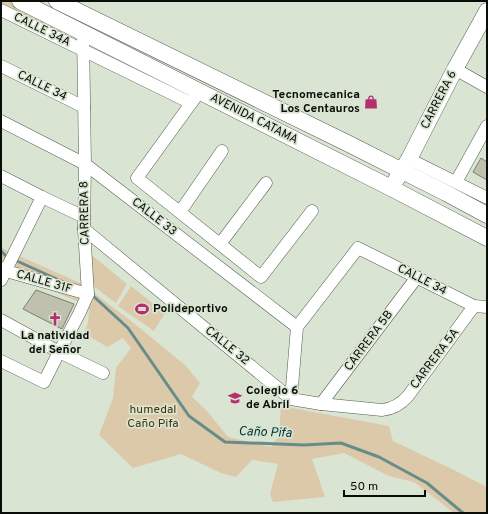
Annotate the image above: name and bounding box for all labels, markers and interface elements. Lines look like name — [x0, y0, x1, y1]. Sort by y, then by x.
street label: CALLE 34A — [11, 9, 73, 51]
street label: CALLE 34 — [14, 67, 70, 105]
street label: CARRERA 6 — [417, 68, 461, 132]
place label: Tecnomecanica Los Centauros — [272, 87, 360, 117]
street label: AVENIDA CATAMA — [207, 90, 301, 148]
shop icon: Tecnomecanica Los Centauros — [363, 94, 379, 110]
street label: CARRERA 8 — [76, 181, 94, 245]
street label: CALLE 33 — [128, 194, 180, 240]
street label: CALLE 34 — [395, 261, 449, 299]
street label: CALLE 31F — [14, 266, 74, 298]
sports icon: Polideportivo — [134, 301, 150, 317]
place label: Polideportivo — [153, 301, 228, 317]
street label: CARRERA 5B — [341, 307, 397, 375]
church icon: La natividad del Señor — [47, 311, 63, 327]
street label: CALLE 32 — [201, 323, 253, 369]
street label: CARRERA 5A — [407, 325, 463, 393]
place label: La natividad del Señor — [21, 328, 89, 358]
place label: Colegio 6 de Abril — [246, 383, 298, 413]
school or university icon: Colegio 6 de Abril — [227, 390, 243, 406]
park label: humedal Caño Pifa — [127, 402, 179, 432]
water label: Caño Pifa — [238, 424, 292, 442]
scale bar — [344, 472, 425, 498]
text: 50 m — [350, 479, 378, 495]

